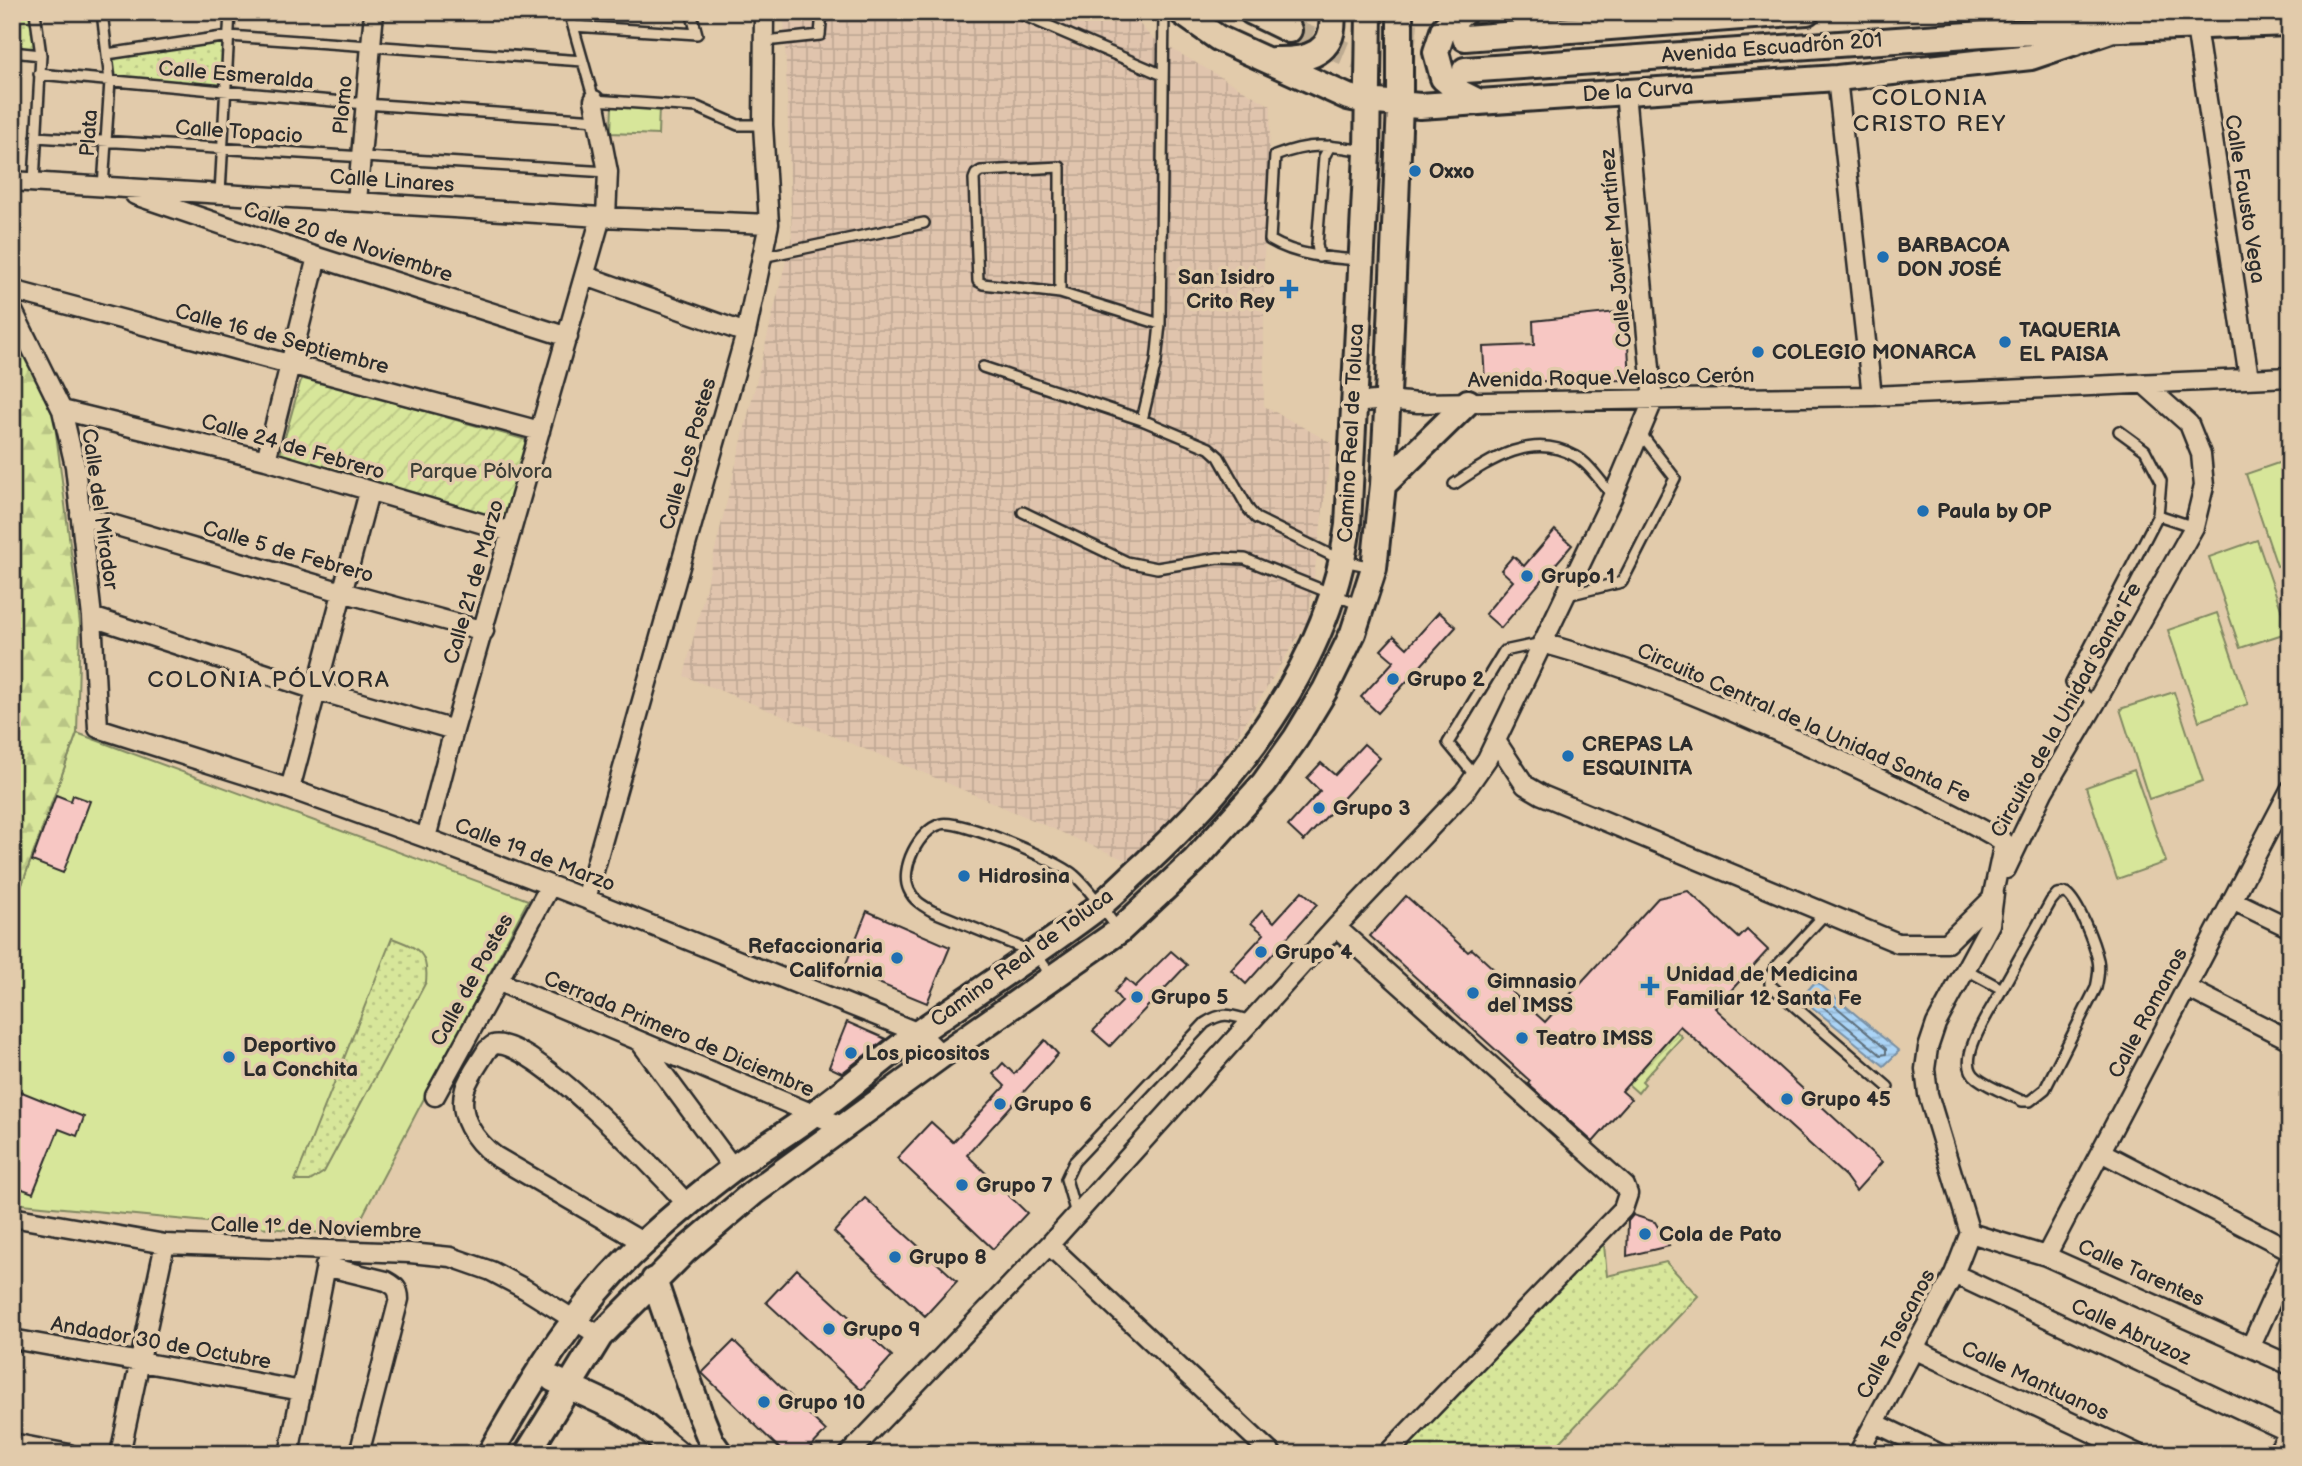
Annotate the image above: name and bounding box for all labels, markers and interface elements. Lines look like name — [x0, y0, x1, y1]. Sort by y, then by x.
street label: Avenida Escuadrón 201 — [1661, 28, 1883, 68]
street label: Calle Esmeralda — [157, 56, 315, 94]
street label: Plomo — [328, 74, 358, 135]
street label: De la Curva — [1582, 75, 1694, 107]
district label: COLONIA CRISTO REY — [1853, 84, 2007, 138]
street label: Plata — [75, 109, 103, 157]
street label: Calle Fausto Vega — [2219, 113, 2271, 285]
street label: Calle Topacio — [174, 115, 304, 149]
street label: Calle Javier Martínez — [1595, 146, 1637, 349]
place label: Oxxo — [1429, 159, 1475, 184]
marker: Oxxo — [1407, 163, 1423, 179]
street label: Calle Linares — [329, 164, 455, 198]
street label: Calle 20 de Noviembre — [240, 196, 456, 288]
place label: BARBACOA DON JOSÉ — [1897, 233, 2010, 282]
marker: BARBACOA DON JOSÉ — [1875, 249, 1891, 265]
place label: San Isidro Crito Rey — [1178, 265, 1275, 314]
marker: San Isidro Crito Rey — [1281, 281, 1297, 297]
street label: Calle 16 de Septiembre — [172, 298, 392, 380]
place label: TAQUERIA EL PAISA — [2019, 318, 2121, 367]
street label: Camino Real de Toluca — [1333, 323, 1369, 543]
marker: TAQUERIA EL PAISA — [1997, 334, 2013, 350]
place label: COLEGIO MONARCA — [1772, 340, 1976, 365]
marker: COLEGIO MONARCA — [1750, 344, 1766, 360]
street label: Avenida Roque Velasco Cerón — [1467, 363, 1755, 393]
street label: Calle Los Postes — [654, 375, 722, 533]
street label: Calle 24 de Febrero — [198, 409, 388, 485]
street label: Calle del Mirador — [76, 427, 124, 592]
park label: Parque Pólvora — [409, 459, 553, 484]
street label: Calle 21 de Marzo — [439, 497, 509, 667]
place label: Paula by OP — [1937, 499, 2052, 524]
marker: Paula by OP — [1915, 503, 1931, 519]
street label: Calle 5 de Febrero — [200, 516, 377, 588]
place label: Grupo 1 — [1541, 564, 1615, 589]
marker: Grupo 1 — [1519, 568, 1535, 584]
street label: Circuito de la Unidad Santa Fe — [1985, 578, 2147, 842]
street label: Circuito Central de la Unidad Santa Fe — [1633, 638, 1975, 808]
district label: COLONIA PÓLVORA — [147, 666, 391, 694]
place label: Grupo 2 — [1407, 667, 1485, 692]
marker: Grupo 2 — [1385, 671, 1401, 687]
place label: CREPAS LA ESQUINITA — [1582, 732, 1693, 781]
marker: CREPAS LA ESQUINITA — [1560, 748, 1576, 764]
place label: Grupo 3 — [1333, 796, 1411, 821]
marker: Grupo 3 — [1311, 800, 1327, 816]
street label: Calle 19 de Marzo — [451, 813, 619, 897]
place label: Hidrosina — [978, 864, 1070, 889]
marker: Hidrosina — [956, 868, 972, 884]
street label: Camino Real de Toluca — [926, 883, 1118, 1033]
street label: Calle de Postes — [425, 909, 519, 1051]
place label: Refaccionaria California — [748, 934, 883, 983]
place label: Grupo 4 — [1275, 940, 1353, 965]
street label: Calle Romanos — [2103, 943, 2193, 1083]
marker: Grupo 4 — [1253, 944, 1269, 960]
marker: Refaccionaria California — [889, 950, 905, 966]
place label: Unidad de Medicina Familiar 12 Santa Fe — [1666, 962, 1862, 1011]
street label: Cerrada Primero de Diciembre — [540, 965, 818, 1103]
place label: Gimnasio del IMSS — [1487, 969, 1577, 1018]
marker: Unidad de Medicina Familiar 12 Santa Fe — [1640, 976, 1660, 996]
place label: Grupo 5 — [1151, 985, 1228, 1010]
marker: Gimnasio del IMSS — [1465, 985, 1481, 1001]
marker: Grupo 5 — [1129, 989, 1145, 1005]
place label: Teatro IMSS — [1536, 1026, 1653, 1051]
marker: Teatro IMSS — [1514, 1030, 1530, 1046]
place label: Deportivo La Conchita — [243, 1033, 358, 1082]
place label: Los picositos — [865, 1041, 990, 1066]
marker: Los picositos — [843, 1045, 859, 1061]
marker: Deportivo La Conchita — [221, 1049, 237, 1065]
place label: Grupo 45 — [1801, 1087, 1891, 1112]
marker: Grupo 45 — [1779, 1091, 1795, 1107]
place label: Grupo 6 — [1014, 1092, 1092, 1117]
marker: Grupo 6 — [992, 1096, 1008, 1112]
place label: Grupo 7 — [976, 1173, 1053, 1198]
marker: Grupo 7 — [954, 1177, 970, 1193]
street label: Calle 1º de Noviembre — [210, 1212, 422, 1244]
place label: Cola de Pato — [1659, 1222, 1782, 1247]
marker: Cola de Pato — [1637, 1226, 1653, 1242]
street label: Calle Tarentes — [2074, 1234, 2208, 1312]
place label: Grupo 8 — [909, 1245, 987, 1270]
marker: Grupo 8 — [887, 1249, 903, 1265]
street label: Calle Toscanos — [1851, 1265, 1941, 1403]
street label: Calle Abruzoz — [2067, 1293, 2196, 1371]
street label: Andador 30 de Octubre — [49, 1311, 273, 1375]
place label: Grupo 9 — [843, 1317, 921, 1342]
marker: Grupo 9 — [821, 1321, 837, 1337]
street label: Calle Mantuanos — [1957, 1336, 2113, 1426]
place label: Grupo 10 — [778, 1390, 865, 1415]
marker: Grupo 10 — [756, 1394, 772, 1410]

